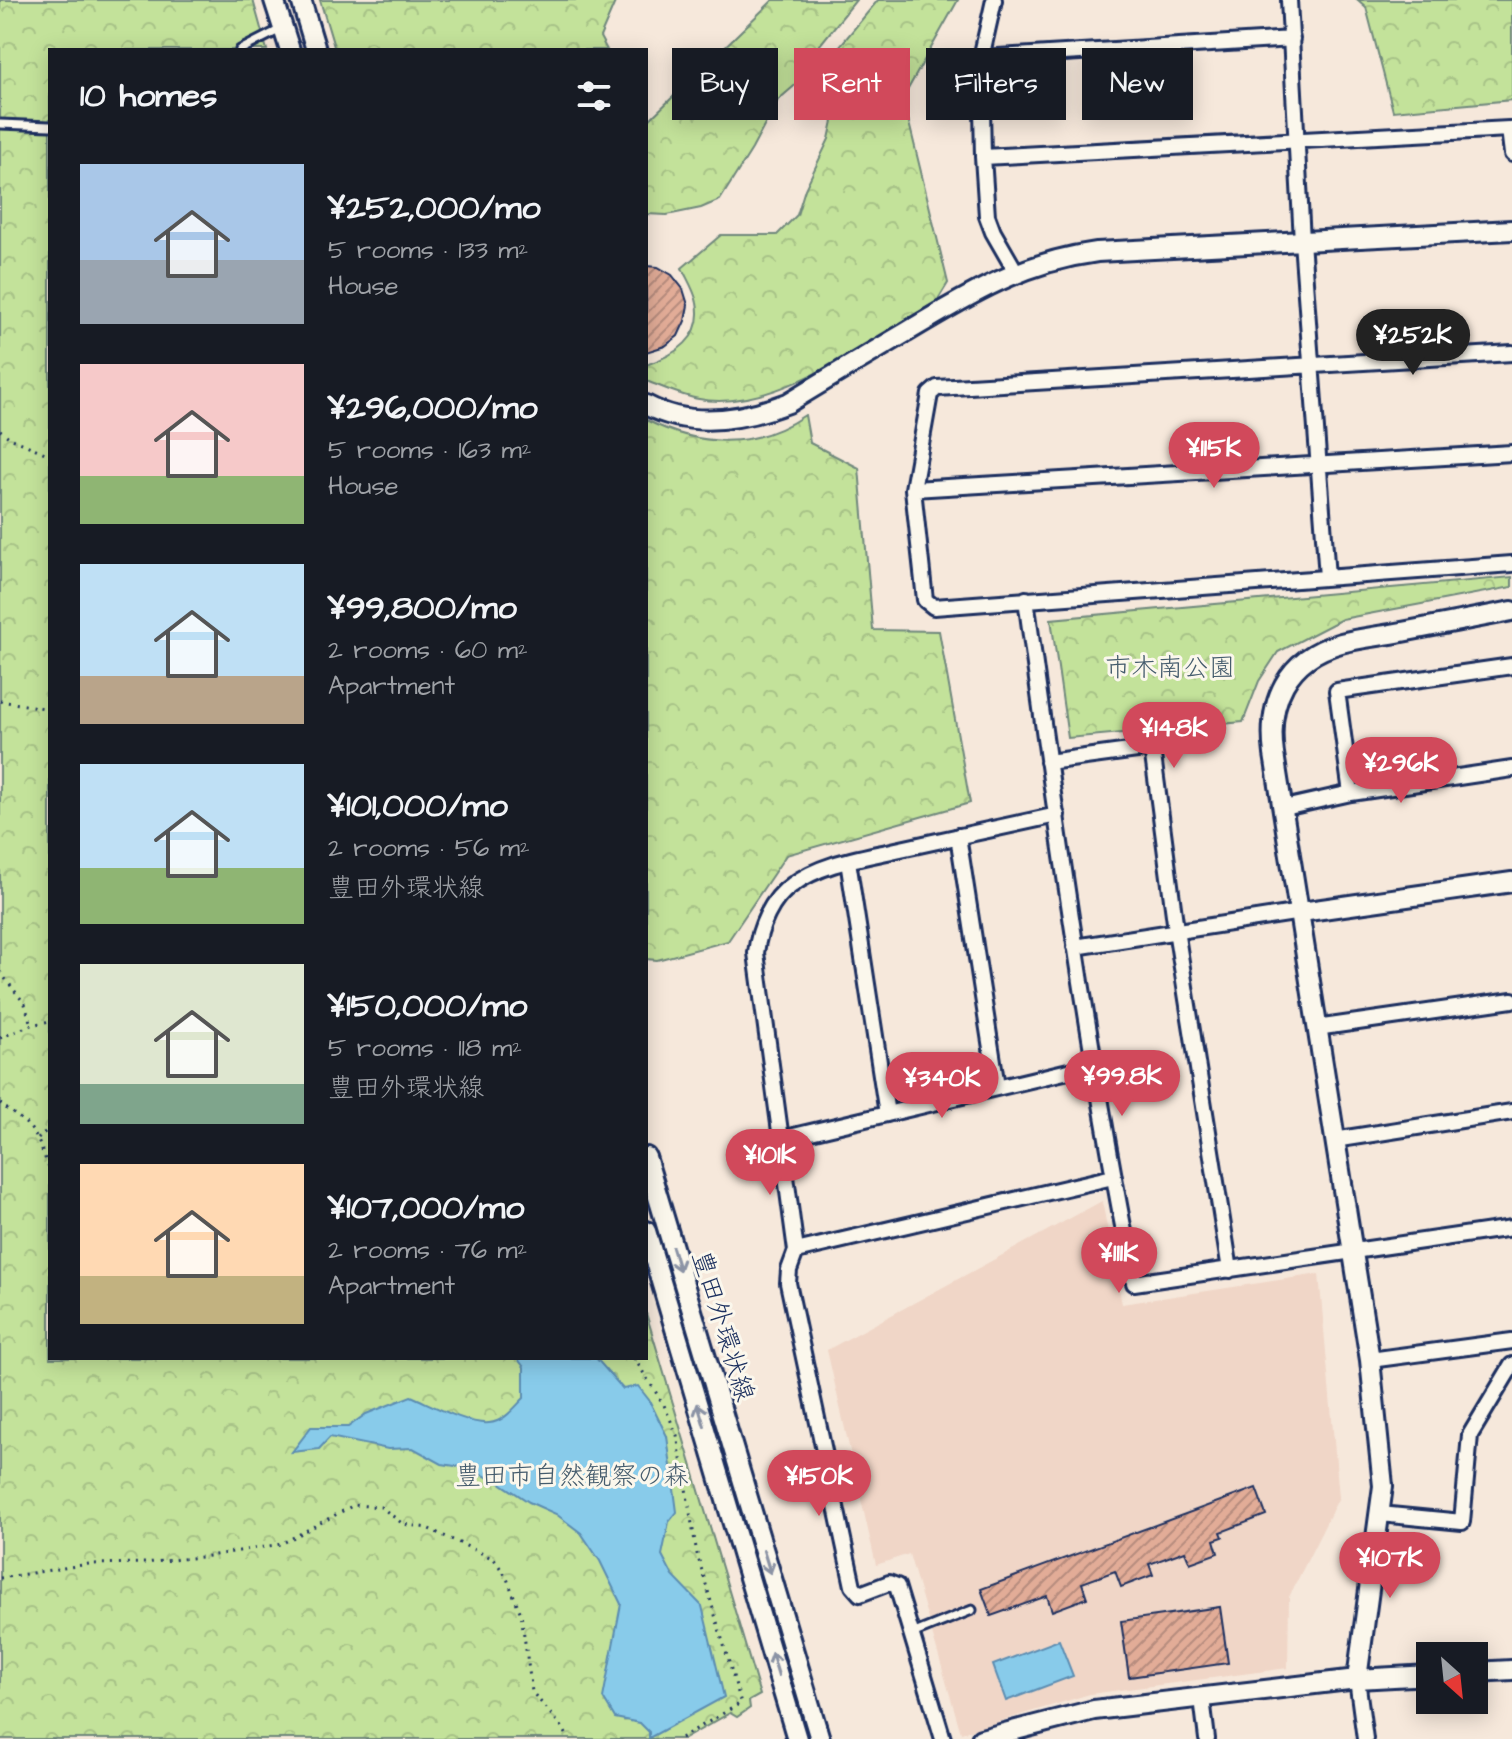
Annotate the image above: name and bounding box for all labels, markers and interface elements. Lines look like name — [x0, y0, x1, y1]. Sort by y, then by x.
chip: Buy — [672, 48, 778, 120]
chip: Rent — [794, 48, 910, 120]
chip: Filters — [926, 48, 1066, 120]
chip: New — [1082, 48, 1193, 120]
text: 10 homes — [80, 72, 217, 120]
icon: filters — [572, 74, 616, 118]
text: ¥252,000/mo — [328, 184, 541, 232]
icon: home — [144, 196, 240, 292]
text: 5 rooms · 133 m² — [328, 232, 528, 268]
text: House — [328, 268, 399, 304]
pin: ¥252K — [1357, 309, 1469, 377]
text: ¥252K — [1374, 317, 1452, 353]
text: ¥296,000/mo — [328, 384, 538, 432]
icon: home — [144, 396, 240, 492]
pin: ¥115K — [1158, 422, 1270, 490]
text: ¥115K — [1187, 430, 1241, 466]
text: 5 rooms · 163 m² — [328, 432, 531, 468]
text: House — [328, 468, 399, 504]
text: ¥99,800/mo — [328, 584, 517, 632]
icon: home — [144, 596, 240, 692]
text: 2 rooms · 60 m² — [328, 632, 528, 668]
park label: 市木南公園 — [1105, 650, 1235, 686]
text: Apartment — [328, 668, 455, 704]
pin: ¥148K — [1118, 702, 1230, 770]
text: ¥148K — [1140, 710, 1208, 746]
pin: ¥296K — [1345, 737, 1457, 805]
text: ¥296K — [1363, 745, 1439, 781]
text: ¥101,000/mo — [328, 782, 508, 830]
icon: home — [144, 796, 240, 892]
text: 2 rooms · 56 m² — [328, 830, 530, 866]
text: 豊田外環状線 — [328, 870, 484, 906]
text: ¥150,000/mo — [328, 982, 527, 1030]
icon: home — [144, 996, 240, 1092]
text: 5 rooms · 118 m² — [328, 1030, 522, 1066]
pin: ¥99.8K — [1057, 1050, 1187, 1118]
pin: ¥340K — [886, 1052, 998, 1120]
text: ¥99.8K — [1082, 1058, 1162, 1094]
text: ¥340K — [904, 1060, 980, 1096]
text: 豊田外環状線 — [328, 1070, 484, 1106]
pin: ¥101K — [714, 1129, 826, 1197]
text: ¥101K — [744, 1137, 796, 1173]
text: ¥107,000/mo — [328, 1184, 524, 1232]
icon: home — [144, 1196, 240, 1292]
pin: ¥111K — [1063, 1227, 1175, 1295]
text: 2 rooms · 76 m² — [328, 1232, 527, 1268]
text: ¥111K — [1099, 1235, 1139, 1271]
one-way arrow — [669, 1245, 684, 1271]
street label: 豊田外環状線 — [683, 1246, 763, 1406]
text: Apartment — [328, 1268, 455, 1304]
one-way arrow — [693, 1403, 707, 1428]
pin: ¥150K — [763, 1450, 875, 1518]
park label: 豊田市自然観察の森 — [455, 1458, 689, 1494]
text: ¥150K — [785, 1458, 853, 1494]
pin: ¥107K — [1334, 1532, 1446, 1600]
text: ¥107K — [1357, 1540, 1423, 1576]
one-way arrow — [760, 1548, 775, 1574]
north arrow — [1416, 1642, 1488, 1714]
map controls — [1416, 1642, 1488, 1714]
one-way arrow — [767, 1652, 782, 1678]

